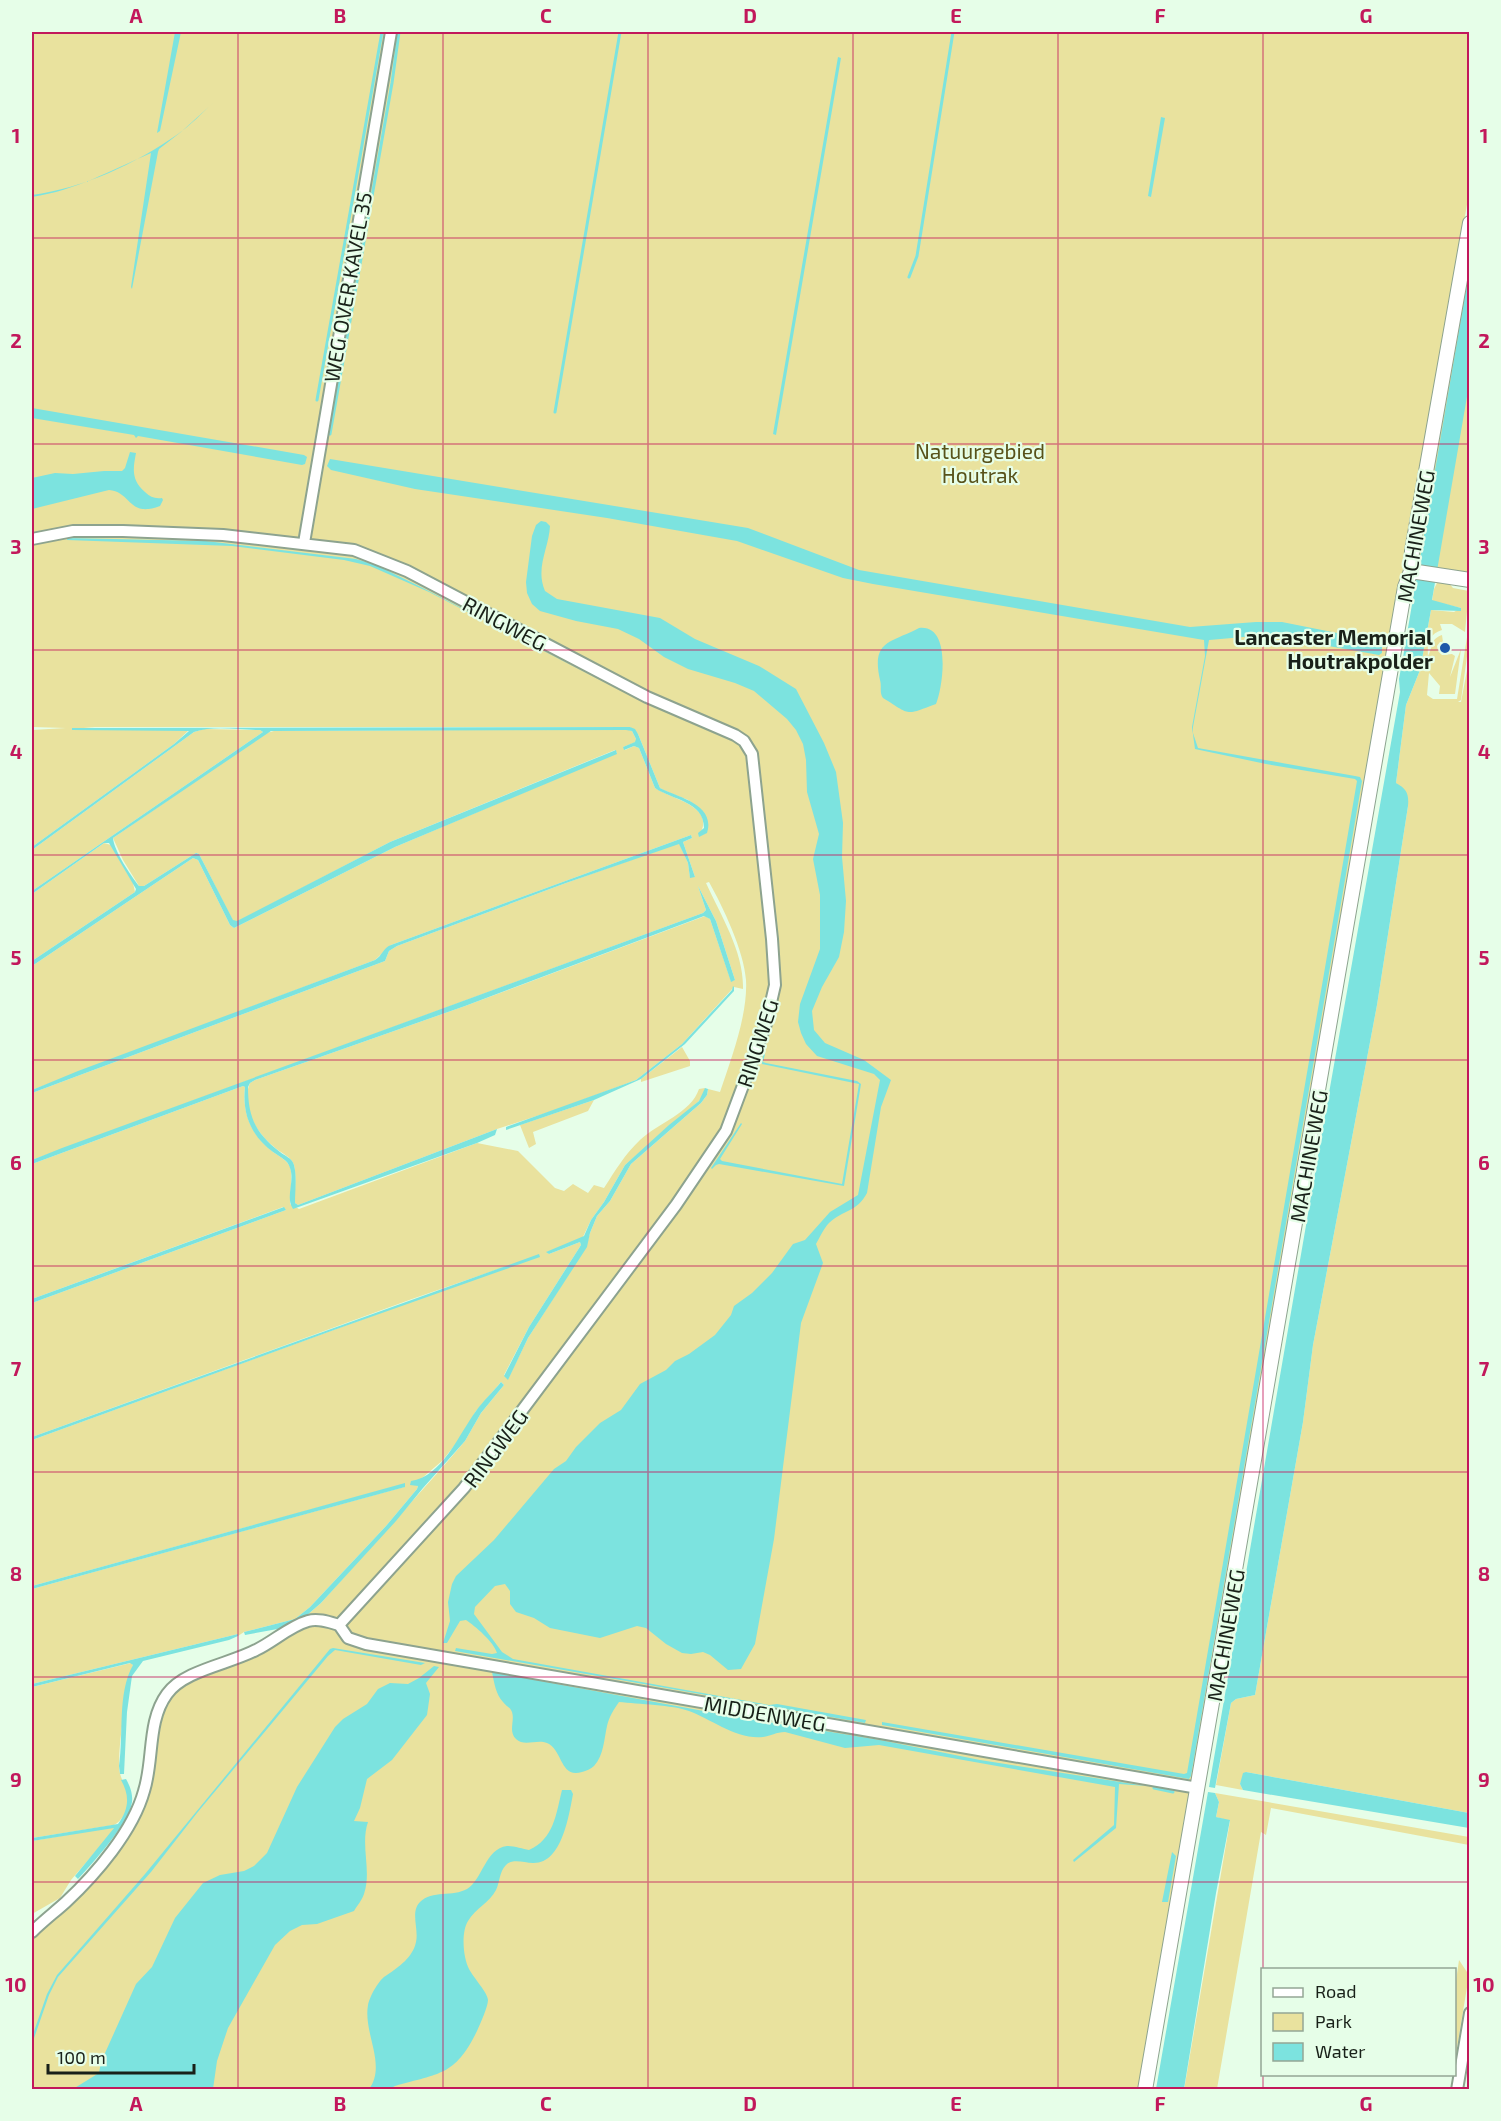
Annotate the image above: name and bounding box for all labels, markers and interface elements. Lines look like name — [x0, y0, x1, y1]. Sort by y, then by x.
text: A — [129, 3, 143, 27]
text: B — [334, 3, 346, 27]
text: C — [540, 3, 552, 27]
text: D — [743, 3, 757, 27]
text: E — [950, 3, 962, 27]
text: F — [1154, 3, 1166, 27]
text: G — [1360, 3, 1372, 27]
text: 1 — [12, 123, 20, 147]
text: 1 — [1480, 123, 1488, 147]
street label: WEG OVER KAVEL 35 — [318, 190, 376, 384]
text: 2 — [10, 328, 22, 352]
text: 2 — [1478, 328, 1490, 352]
park label: Natuurgebied Houtrak — [915, 438, 1045, 487]
street label: MACHINEWEG — [1391, 468, 1439, 604]
text: 3 — [10, 534, 22, 558]
text: 3 — [1478, 534, 1490, 558]
street label: RINGWEG — [459, 591, 551, 655]
place label: Lancaster Memorial Houtrakpolder — [1234, 624, 1433, 673]
marker: Lancaster Memorial Houtrakpolder — [1438, 641, 1452, 655]
text: 4 — [10, 739, 23, 763]
text: 4 — [1478, 739, 1491, 763]
text: 5 — [10, 945, 22, 969]
text: 5 — [1478, 945, 1490, 969]
street label: RINGWEG — [731, 996, 783, 1090]
street label: MACHINEWEG — [1284, 1088, 1332, 1224]
text: 6 — [10, 1150, 22, 1174]
text: 6 — [1478, 1150, 1490, 1174]
text: 7 — [11, 1356, 22, 1380]
text: 7 — [1479, 1356, 1490, 1380]
street label: RINGWEG — [458, 1404, 532, 1492]
text: 8 — [10, 1561, 22, 1585]
text: 8 — [1478, 1561, 1490, 1585]
street label: MACHINEWEG — [1201, 1567, 1249, 1703]
street label: MIDDENWEG — [702, 1690, 828, 1736]
text: 9 — [10, 1767, 22, 1791]
text: 9 — [1478, 1767, 1490, 1791]
legend — [1261, 1968, 1456, 2076]
text: 10 — [5, 1972, 27, 1996]
text: 10 — [1473, 1972, 1495, 1996]
text: Road — [1315, 1980, 1356, 2002]
text: Park — [1315, 2010, 1352, 2032]
scale bar — [48, 2037, 194, 2075]
text: Water — [1315, 2040, 1365, 2062]
text: 100 m — [57, 2046, 106, 2068]
text: A — [129, 2091, 143, 2115]
text: B — [334, 2091, 346, 2115]
text: C — [540, 2091, 552, 2115]
text: D — [743, 2091, 757, 2115]
text: E — [950, 2091, 962, 2115]
text: F — [1154, 2091, 1166, 2115]
text: G — [1360, 2091, 1372, 2115]

